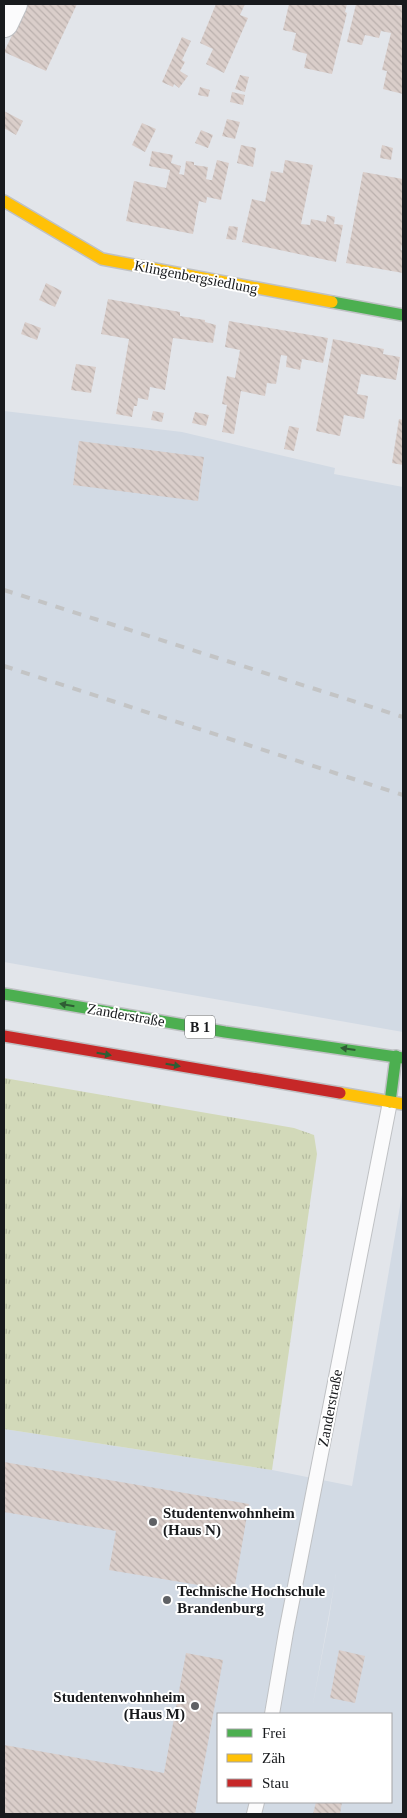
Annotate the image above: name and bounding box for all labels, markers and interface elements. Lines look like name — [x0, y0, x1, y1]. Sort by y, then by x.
street label: Klingenbergsiedlung — [133, 257, 260, 297]
one-way arrow — [58, 1000, 74, 1008]
street label: Zanderstraße — [86, 1000, 166, 1030]
road number: B 1 — [185, 1016, 215, 1038]
one-way arrow — [340, 1045, 356, 1053]
one-way arrow — [96, 1050, 112, 1058]
one-way arrow — [165, 1062, 181, 1070]
street label: Zanderstraße — [315, 1368, 345, 1448]
place label: Studentenwohnheim (Haus N) — [163, 1505, 295, 1539]
marker: Studentenwohnheim (Haus N) — [147, 1516, 159, 1528]
place label: Technische Hochschule Brandenburg — [177, 1583, 326, 1616]
marker: Technische Hochschule Brandenburg — [161, 1594, 173, 1606]
place label: Studentenwohnheim (Haus M) — [53, 1689, 185, 1723]
marker: Studentenwohnheim (Haus M) — [189, 1700, 201, 1712]
legend — [217, 1713, 392, 1803]
text: Frei — [262, 1725, 286, 1741]
text: Zäh — [262, 1750, 286, 1766]
text: Stau — [262, 1775, 289, 1791]

